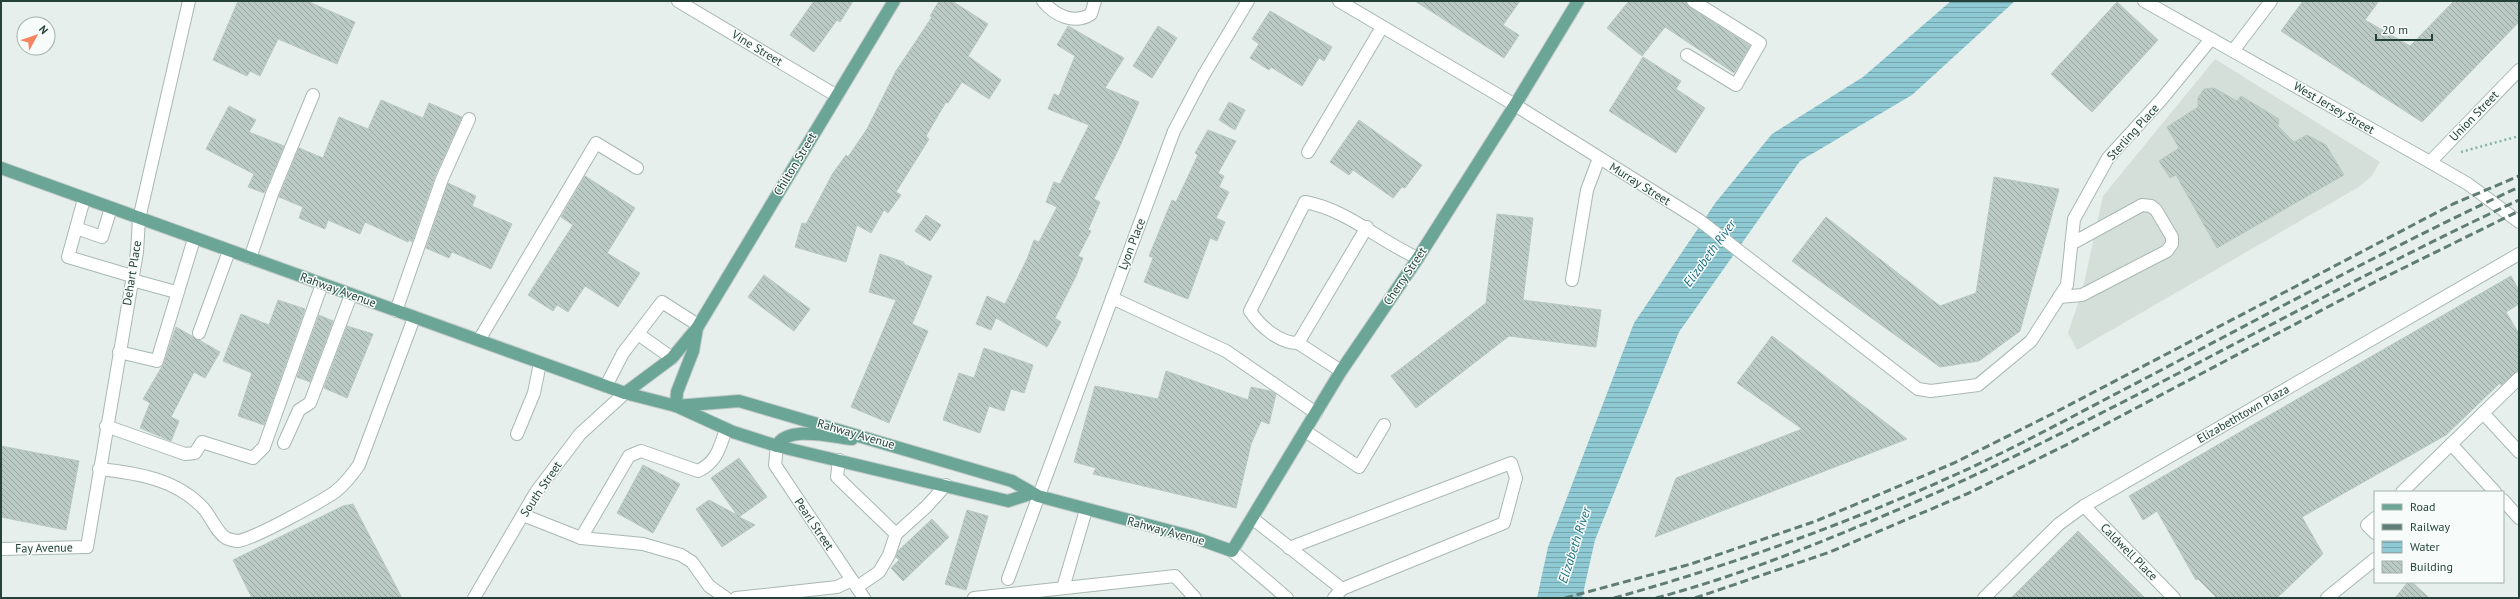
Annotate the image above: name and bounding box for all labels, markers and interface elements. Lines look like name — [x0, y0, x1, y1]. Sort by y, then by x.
north arrow — [16, 16, 56, 56]
scale bar — [2376, 16, 2432, 42]
text: N — [36, 22, 51, 37]
text: 20 m — [2382, 22, 2408, 37]
street label: Vine Street — [728, 26, 785, 69]
street label: West Jersey Street — [2291, 78, 2378, 137]
street label: Union Street — [2446, 87, 2501, 144]
street label: Sterling Place — [2103, 100, 2162, 163]
street label: Chilton Street — [770, 129, 819, 198]
street label: Murray Street — [1607, 159, 1674, 208]
street label: Lyon Place — [1115, 216, 1148, 272]
water label: Elizabeth River — [1679, 216, 1740, 290]
street label: Dehart Place — [119, 239, 144, 306]
street label: Cherry Street — [1380, 244, 1429, 308]
street label: Rahway Avenue — [298, 269, 378, 310]
street label: Elizabethtown Plaza — [2194, 381, 2292, 446]
street label: Rahway Avenue — [816, 415, 897, 452]
street label: South Street — [517, 458, 565, 519]
legend — [2374, 491, 2504, 583]
street label: Pearl Street — [791, 495, 837, 553]
text: Road — [2410, 499, 2435, 514]
water label: Elizabeth River — [1554, 504, 1595, 585]
street label: Rahway Avenue — [1126, 513, 1207, 548]
text: Railway — [2410, 519, 2450, 534]
street label: Caldwell Place — [2098, 520, 2161, 583]
street label: Fay Avenue — [15, 539, 73, 556]
text: Water — [2410, 539, 2440, 554]
text: Building — [2410, 559, 2453, 574]

